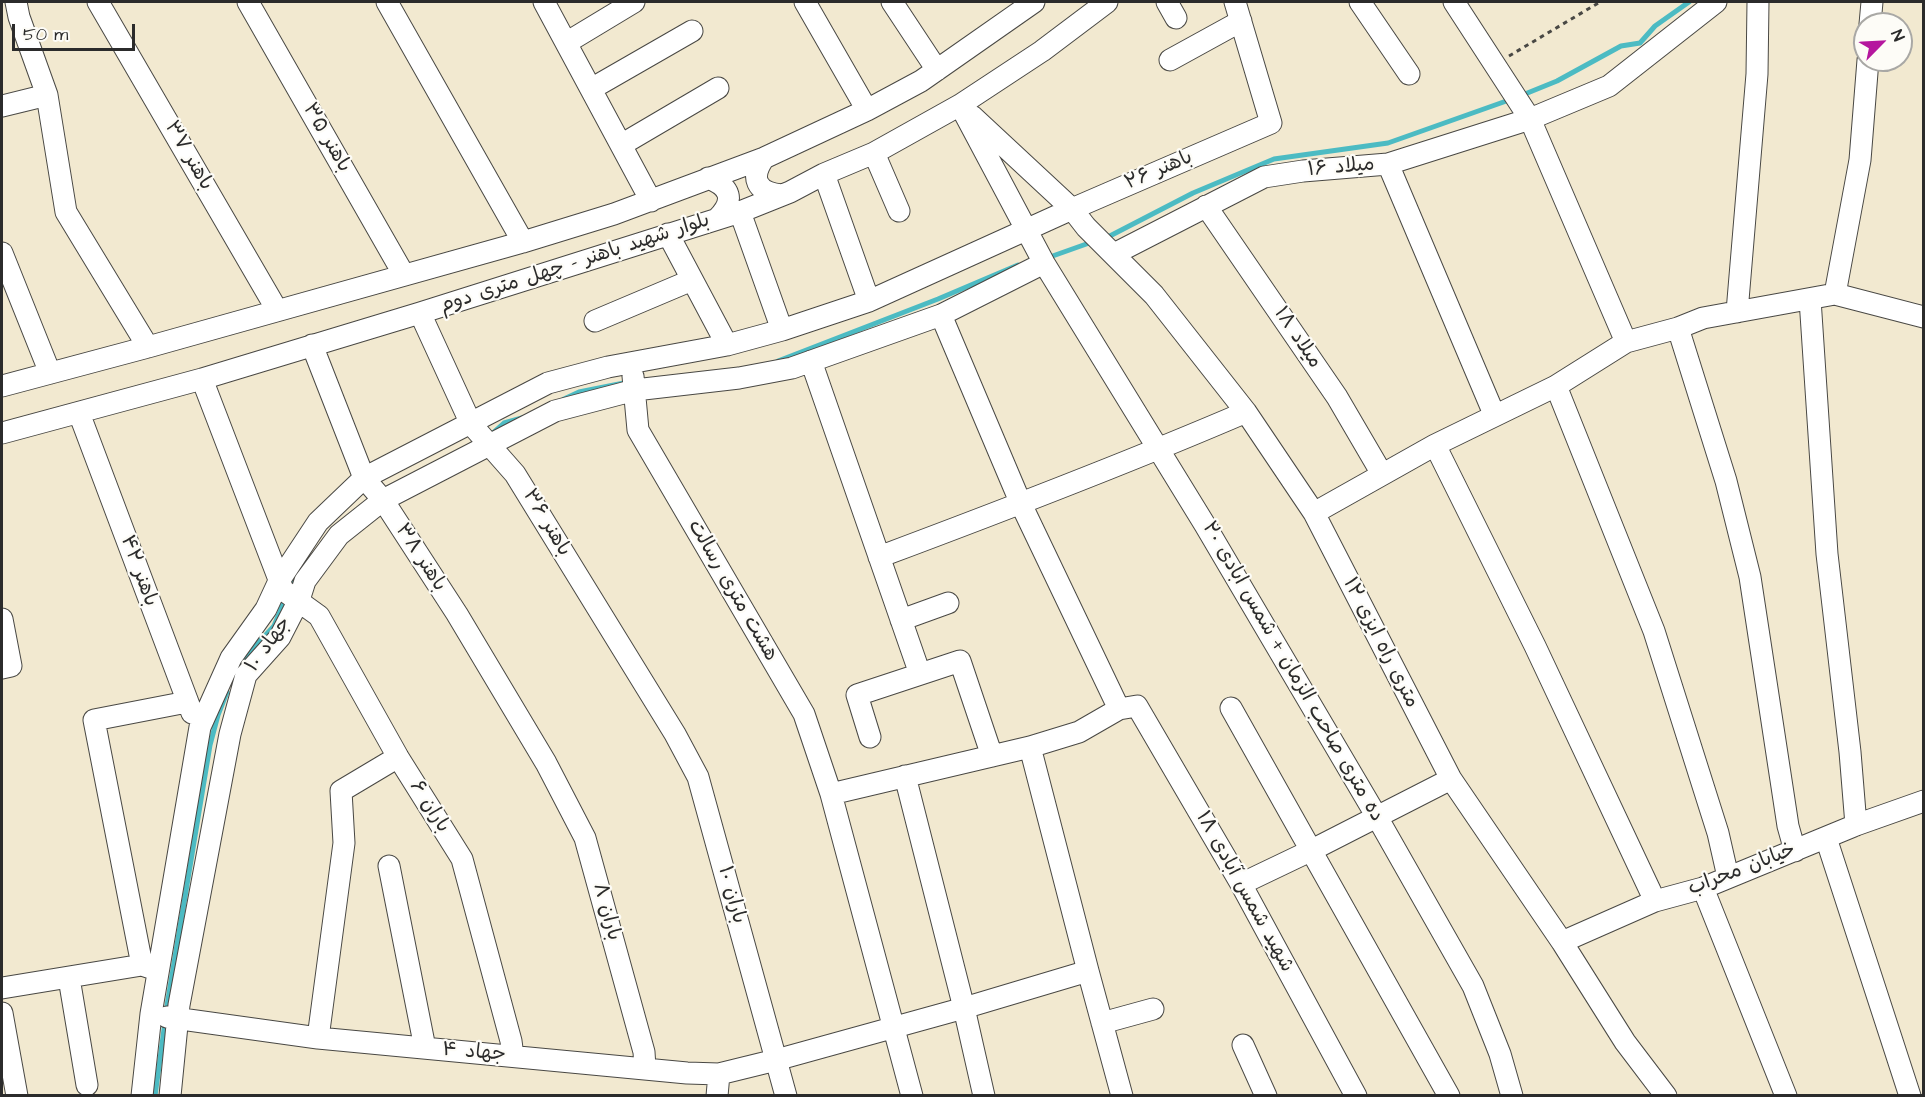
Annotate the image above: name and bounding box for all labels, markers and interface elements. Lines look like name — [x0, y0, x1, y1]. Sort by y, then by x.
scale bar — [15, 12, 138, 50]
north arrow — [1853, 12, 1913, 72]
text: 50 m — [23, 22, 68, 47]
text: N — [1886, 26, 1910, 45]
street label: باهنر ۳۵ — [297, 99, 355, 177]
street label: باهنر ۳۷ — [159, 117, 217, 195]
street label: باهنر ۲۶ — [1122, 146, 1196, 196]
street label: میلاد ۱۶ — [1306, 153, 1376, 183]
street label: بلوار شهید باهنر - چهل متری دوم — [437, 209, 713, 319]
street label: میلاد ۱۸ — [1268, 303, 1326, 373]
street label: باهنر ۳۶ — [517, 485, 575, 561]
street label: هشت متری رسالت — [682, 516, 782, 666]
street label: ده متری صاحب الزمان + شمس ابادی ۲۰ — [1196, 518, 1388, 826]
street label: باهنر ۳۸ — [389, 520, 451, 596]
street label: باهنر ۴۲ — [114, 532, 162, 610]
street label: ۱۲ متری راه ایزی — [1337, 574, 1423, 712]
street label: جهاد ۱۰ — [241, 613, 297, 677]
street label: باران ۶ — [404, 777, 454, 837]
street label: شهید شمس آبادی ۱۸ — [1190, 807, 1298, 977]
street label: خیابان محراب — [1685, 839, 1799, 901]
street label: باران ۱۰ — [712, 864, 750, 926]
street label: باران ۸ — [587, 881, 625, 943]
street label: جهاد ۴ — [441, 1038, 507, 1068]

